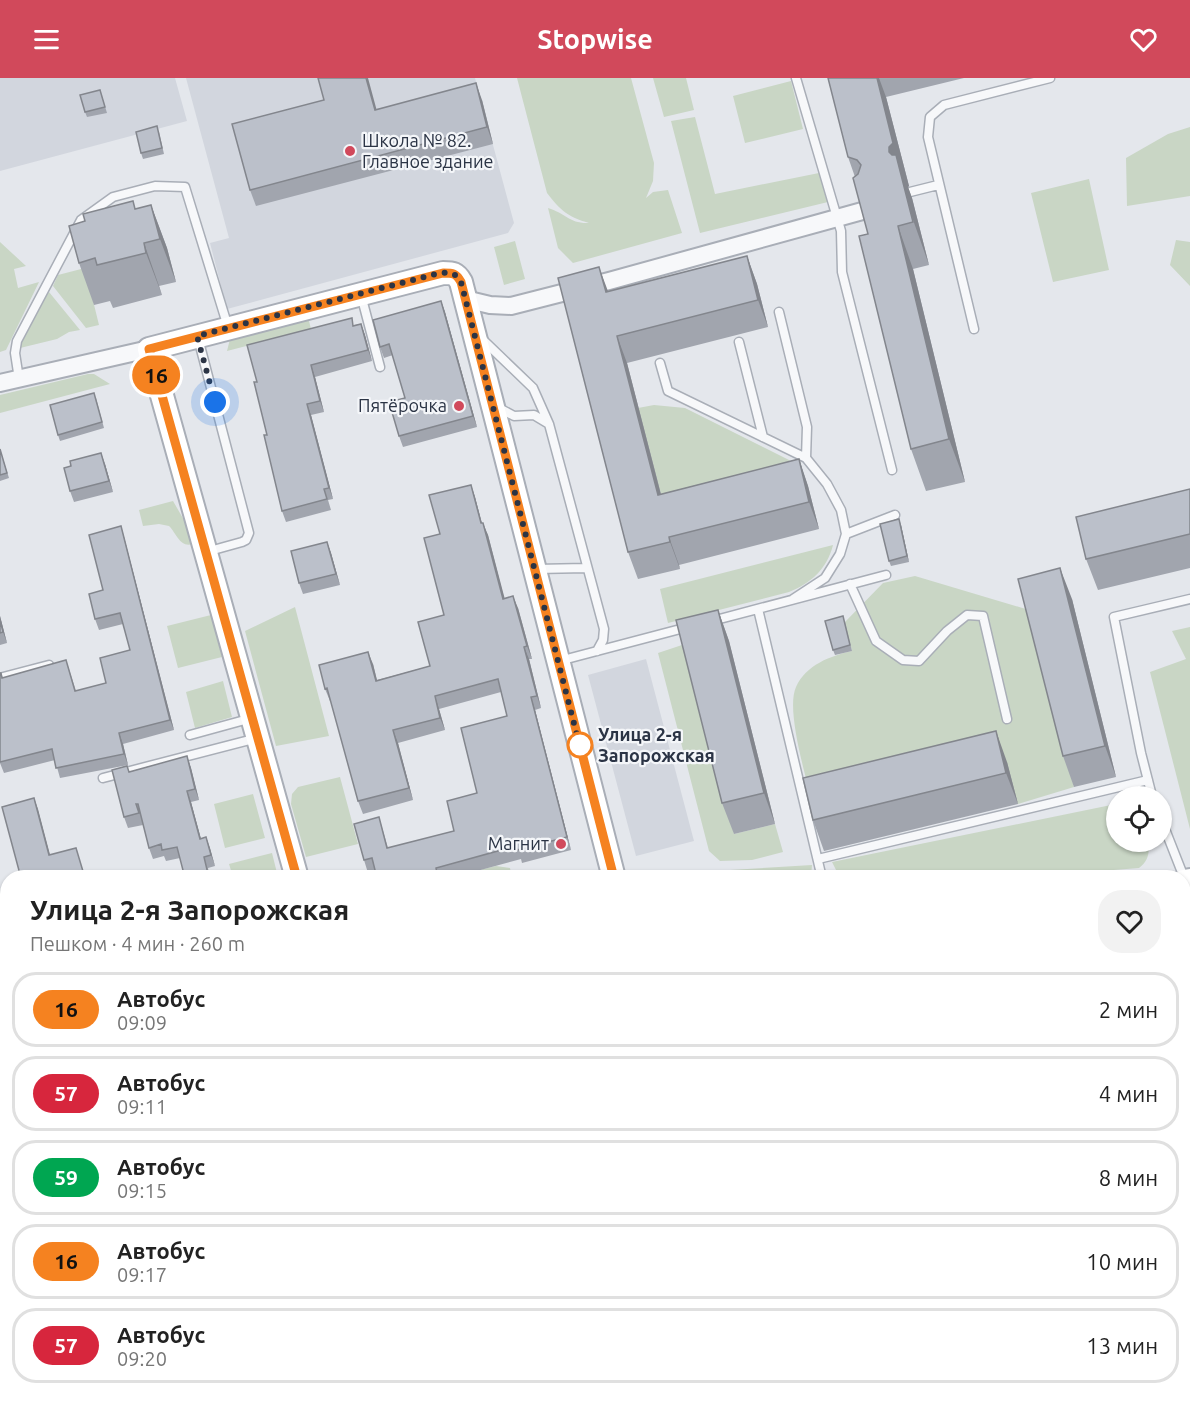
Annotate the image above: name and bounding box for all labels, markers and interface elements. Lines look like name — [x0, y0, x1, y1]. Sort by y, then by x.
icon: menu — [30, 23, 63, 56]
icon: heart — [1127, 23, 1160, 56]
text: Stopwise — [537, 24, 653, 54]
place label: Школа № 82. Главное здание — [362, 130, 494, 171]
marker: Школа № 82. Главное здание — [343, 144, 357, 158]
line badge: 16 — [129, 356, 183, 394]
text: 16 — [144, 363, 168, 387]
your location — [200, 387, 230, 417]
place label: Пятёрочка — [358, 395, 447, 415]
marker: Пятёрочка — [452, 399, 466, 413]
place label: Улица 2-я Запорожская — [598, 724, 715, 765]
marker: Улица 2-я Запорожская — [567, 732, 593, 758]
map controls — [1106, 786, 1172, 852]
button: locate — [1106, 786, 1172, 852]
place label: Магнит — [488, 833, 549, 853]
marker: Магнит — [554, 837, 568, 851]
button: heart — [1098, 890, 1161, 953]
text: Улица 2-я Запорожская — [30, 894, 349, 925]
text: Пешком · 4 мин · 260 m — [30, 932, 245, 955]
text: Автобус — [117, 986, 205, 1011]
text: 16 — [54, 997, 78, 1021]
text: 2 мин — [1099, 997, 1158, 1022]
text: 09:09 — [117, 1011, 167, 1034]
text: Автобус — [117, 1070, 205, 1095]
text: 57 — [54, 1081, 78, 1105]
text: 4 мин — [1099, 1081, 1158, 1106]
text: 09:11 — [117, 1095, 167, 1118]
text: Автобус — [117, 1154, 205, 1179]
text: 59 — [54, 1165, 78, 1189]
text: 8 мин — [1099, 1165, 1158, 1190]
text: 09:15 — [117, 1179, 167, 1202]
text: Автобус — [117, 1238, 205, 1263]
text: 16 — [54, 1249, 78, 1273]
text: 10 мин — [1086, 1249, 1158, 1274]
text: 09:17 — [117, 1263, 167, 1286]
text: Автобус — [117, 1322, 205, 1347]
text: 57 — [54, 1333, 78, 1357]
text: 13 мин — [1086, 1333, 1158, 1358]
text: 09:20 — [117, 1347, 167, 1370]

